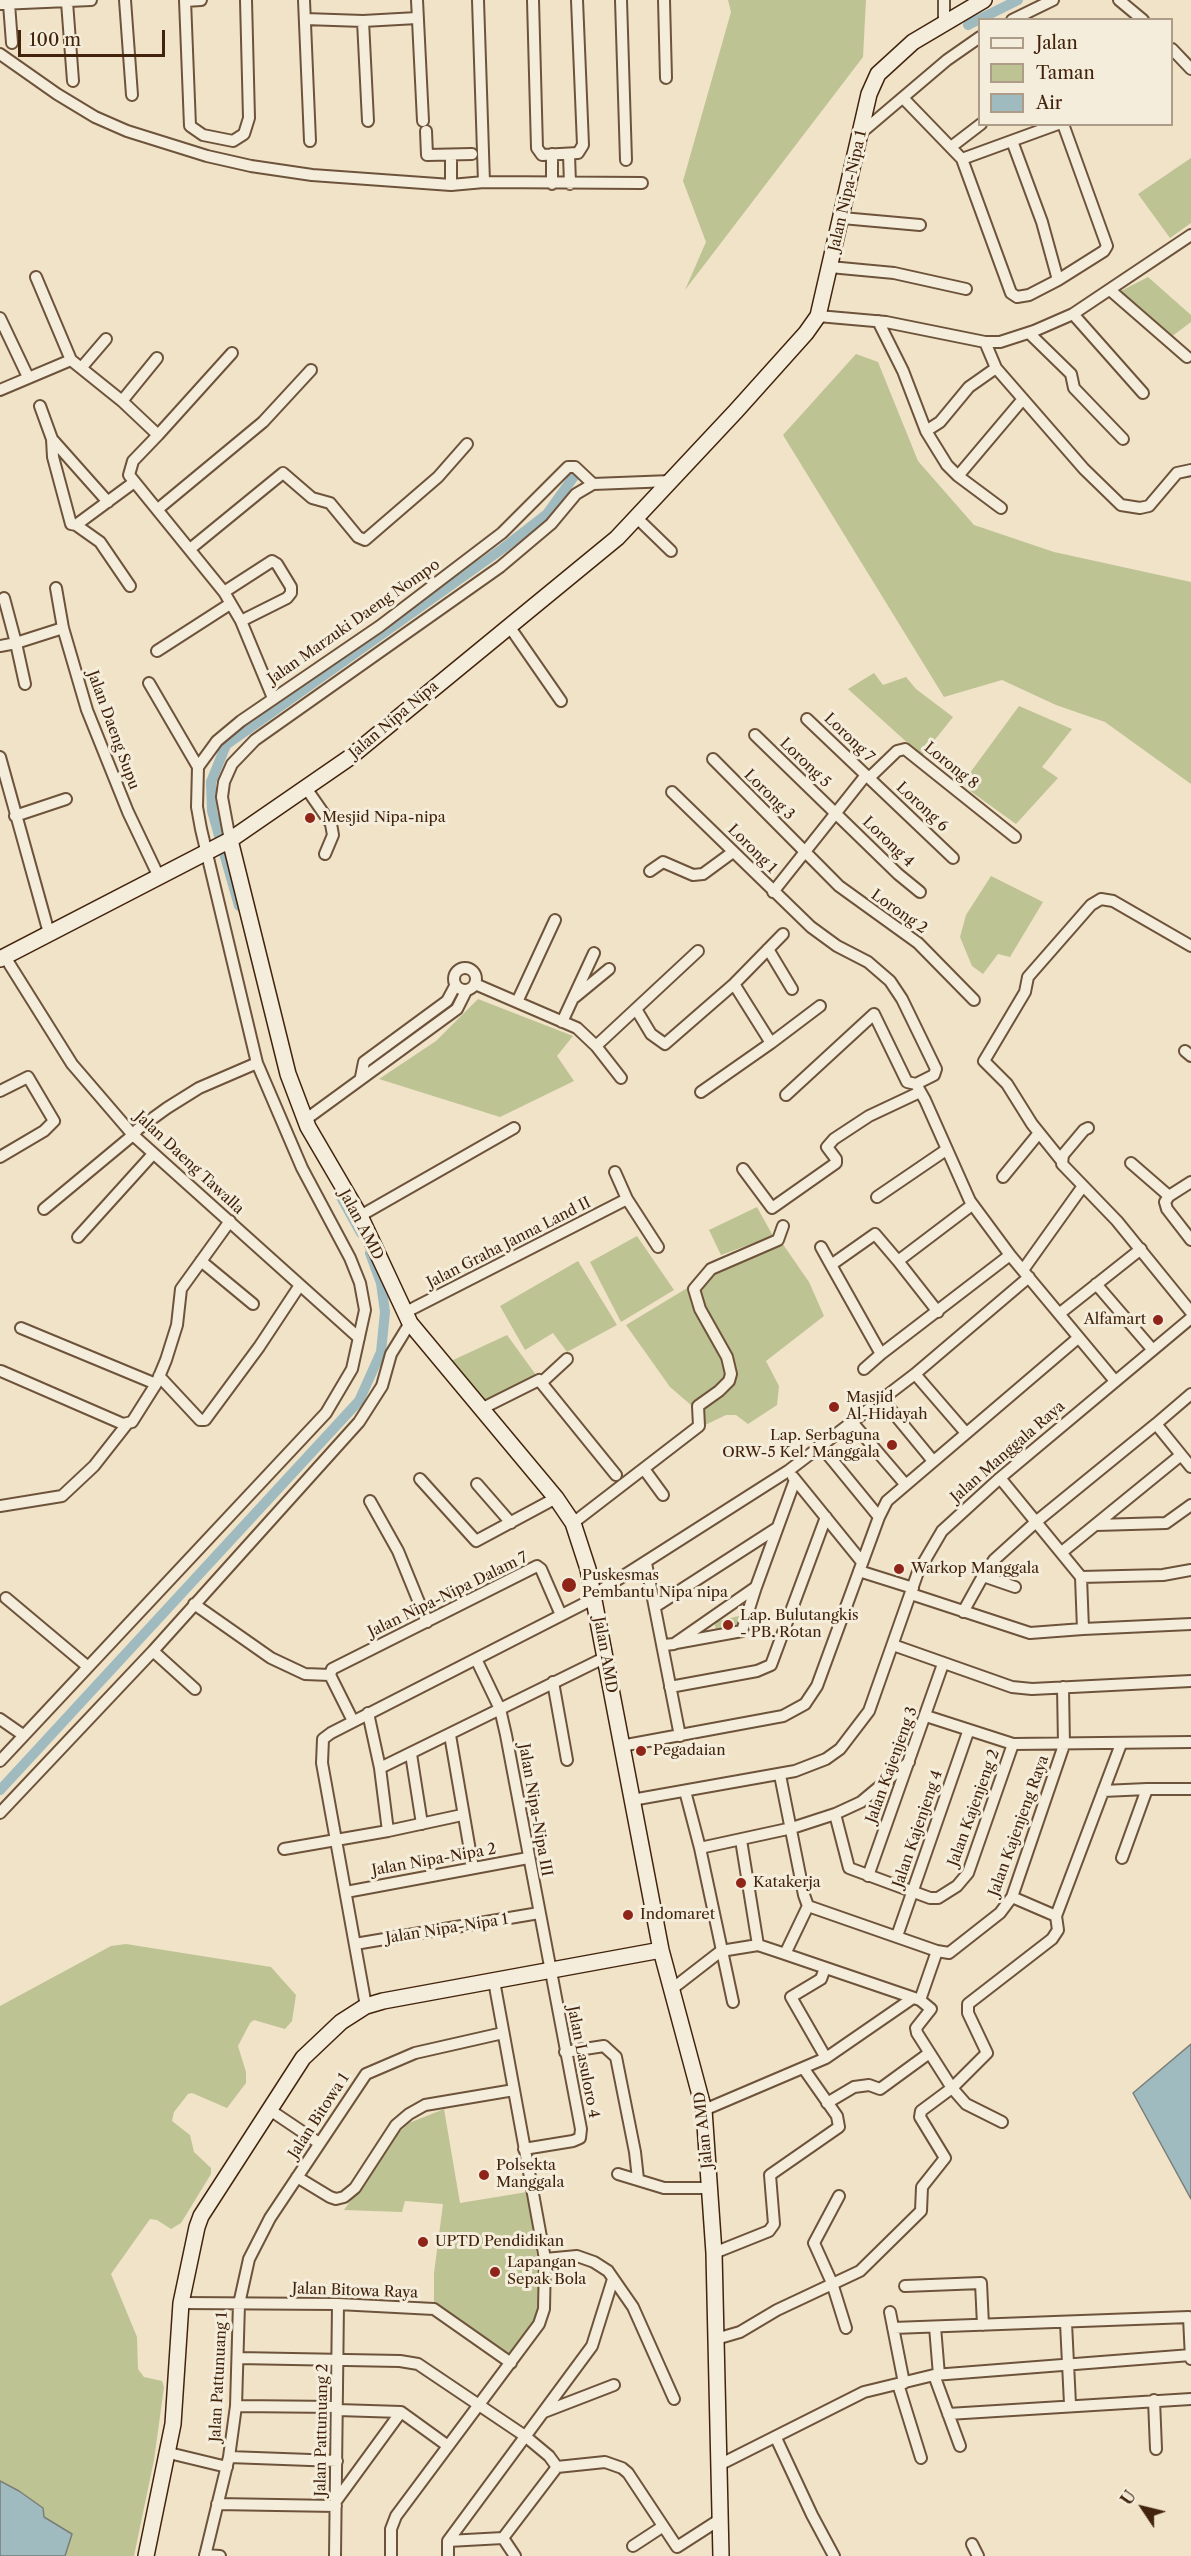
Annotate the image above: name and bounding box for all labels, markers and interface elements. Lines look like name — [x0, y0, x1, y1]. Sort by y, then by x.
scale bar — [21, 18, 168, 56]
legend — [978, 18, 1173, 126]
text: 100 m — [29, 29, 81, 51]
text: Jalan — [1036, 32, 1078, 54]
text: Taman — [1036, 62, 1095, 84]
text: Air — [1036, 92, 1062, 114]
street label: Jalan Nipa-Nipa 1 — [825, 129, 871, 253]
street label: Jalan Marzuki Daeng Nompo — [265, 556, 443, 688]
street label: Jalan Daeng Supu — [83, 668, 143, 792]
street label: Jalan Nipa Nipa — [346, 678, 442, 762]
street label: Lorong 7 — [820, 710, 878, 766]
street label: Lorong 5 — [776, 734, 834, 792]
street label: Lorong 8 — [920, 739, 982, 793]
street label: Lorong 3 — [740, 766, 798, 824]
street label: Lorong 6 — [892, 778, 952, 836]
place label: Mesjid Nipa-nipa — [322, 809, 446, 827]
marker: Mesjid Nipa-nipa — [303, 811, 317, 825]
street label: Lorong 4 — [859, 813, 917, 871]
street label: Lorong 1 — [724, 821, 780, 877]
street label: Lorong 2 — [868, 886, 930, 938]
street label: Jalan Daeng Tawalla — [131, 1108, 247, 1218]
street label: Jalan AMD — [335, 1187, 387, 1263]
street label: Jalan Graha Janna Land II — [424, 1194, 594, 1292]
place label: Alfamart — [1084, 1311, 1146, 1329]
marker: Alfamart — [1151, 1313, 1165, 1327]
place label: Masjid Al-Hidayah — [846, 1389, 928, 1424]
street label: Jalan Manggala Raya — [947, 1397, 1069, 1507]
marker: Masjid Al-Hidayah — [827, 1400, 841, 1414]
place label: Lap. Serbaguna ORW-5 Kel. Manggala — [722, 1427, 880, 1462]
marker: Lap. Serbaguna ORW-5 Kel. Manggala — [885, 1438, 899, 1452]
street label: Jalan Nipa-Nipa Dalam 7 — [365, 1548, 531, 1642]
place label: Warkop Manggala — [911, 1560, 1039, 1578]
marker: Warkop Manggala — [892, 1562, 906, 1576]
place label: Puskesmas Pembantu Nipa nipa — [582, 1567, 728, 1602]
marker: Puskesmas Pembantu Nipa nipa — [560, 1576, 578, 1594]
place label: Lap. Bulutangkis - PB. Rotan — [740, 1607, 859, 1642]
street label: Jalan AMD — [589, 1615, 621, 1695]
marker: Lap. Bulutangkis - PB. Rotan — [721, 1618, 735, 1632]
street label: Jalan Kajenjeng 3 — [863, 1704, 921, 1826]
street label: Jalan Nipa-Nipa III — [514, 1742, 556, 1878]
place label: Pegadaian — [653, 1742, 726, 1760]
marker: Pegadaian — [634, 1744, 648, 1758]
street label: Jalan Kajenjeng 2 — [945, 1747, 1003, 1869]
street label: Jalan Kajenjeng Raya — [985, 1753, 1053, 1899]
street label: Jalan Kajenjeng 4 — [889, 1768, 947, 1890]
street label: Jalan Nipa-Nipa 2 — [370, 1840, 498, 1880]
place label: Katakerja — [753, 1874, 821, 1892]
marker: Katakerja — [734, 1876, 748, 1890]
place label: Indomaret — [640, 1906, 715, 1924]
marker: Indomaret — [621, 1908, 635, 1922]
street label: Jalan Nipa-Nipa 1 — [384, 1910, 510, 1948]
street label: Jalan Lasuloro 4 — [563, 2004, 603, 2120]
street label: Jalan Bitowa 1 — [285, 2070, 353, 2162]
street label: Jalan AMD — [691, 2091, 717, 2169]
place label: Polsekta Manggala — [496, 2157, 564, 2192]
marker: Polsekta Manggala — [477, 2168, 491, 2182]
place label: UPTD Pendidikan — [435, 2233, 564, 2251]
marker: UPTD Pendidikan — [416, 2235, 430, 2249]
place label: Lapangan Sepak Bola — [507, 2254, 586, 2289]
marker: Lapangan Sepak Bola — [488, 2265, 502, 2279]
street label: Jalan Bitowa Raya — [292, 2280, 418, 2302]
street label: Jalan Pattunuang 1 — [207, 2311, 231, 2443]
street label: Jalan Pattunuang 2 — [312, 2364, 332, 2496]
north arrow — [1113, 2478, 1173, 2538]
text: U — [1116, 2487, 1140, 2509]

